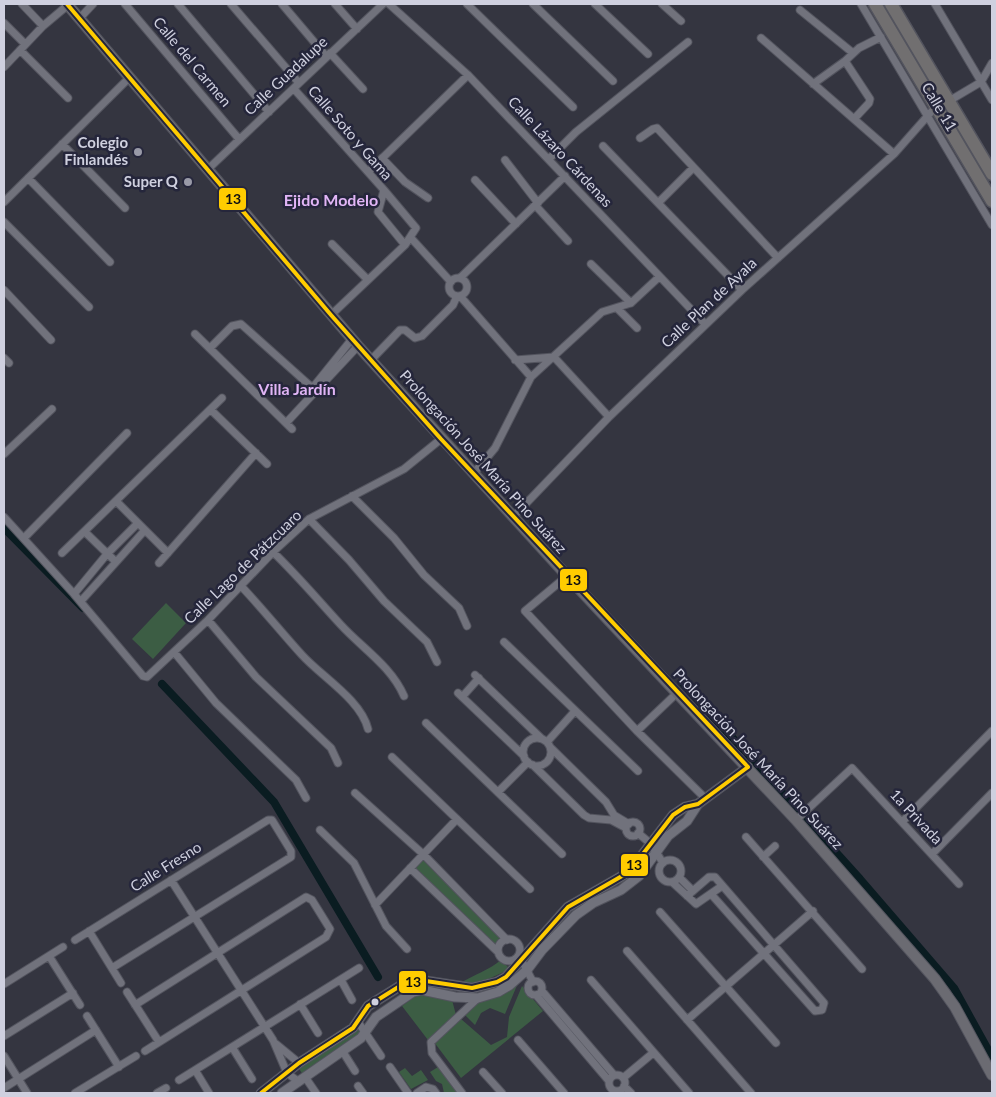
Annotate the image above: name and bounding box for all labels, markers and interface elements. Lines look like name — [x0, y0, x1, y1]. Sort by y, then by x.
street label: Calle del Carmen — [150, 13, 236, 110]
street label: Calle Guadalupe — [240, 32, 331, 118]
street label: Calle 11 — [918, 79, 961, 134]
street label: Calle Soto y Gama — [305, 81, 397, 183]
street label: Calle Lázaro Cárdenas — [505, 92, 617, 210]
place label: Colegio Finlandés — [64, 133, 128, 168]
marker: Colegio Finlandés — [132, 146, 144, 158]
place label: Super Q — [124, 172, 179, 190]
marker: Super Q — [182, 176, 194, 188]
line badge: 13 — [218, 187, 247, 211]
text: 13 — [225, 190, 241, 207]
district label: Ejido Modelo — [284, 190, 378, 209]
street label: Calle Plan de Ayala — [657, 254, 760, 351]
street label: Prolongación José María Pino Suárez — [397, 366, 571, 557]
district label: Villa Jardín — [257, 379, 336, 398]
street label: Calle Lago de Pátzcuaro — [180, 505, 305, 627]
line badge: 13 — [559, 568, 588, 592]
text: 13 — [565, 571, 581, 588]
street label: Prolongación José María Pino Suárez — [670, 664, 847, 853]
street label: 1a Privada — [887, 785, 947, 848]
street label: Calle Fresno — [127, 837, 204, 895]
line badge: 13 — [620, 853, 649, 877]
text: 13 — [626, 856, 642, 873]
line badge: 13 — [398, 970, 427, 994]
text: 13 — [405, 973, 421, 990]
unlabelled marker — [370, 997, 380, 1007]

